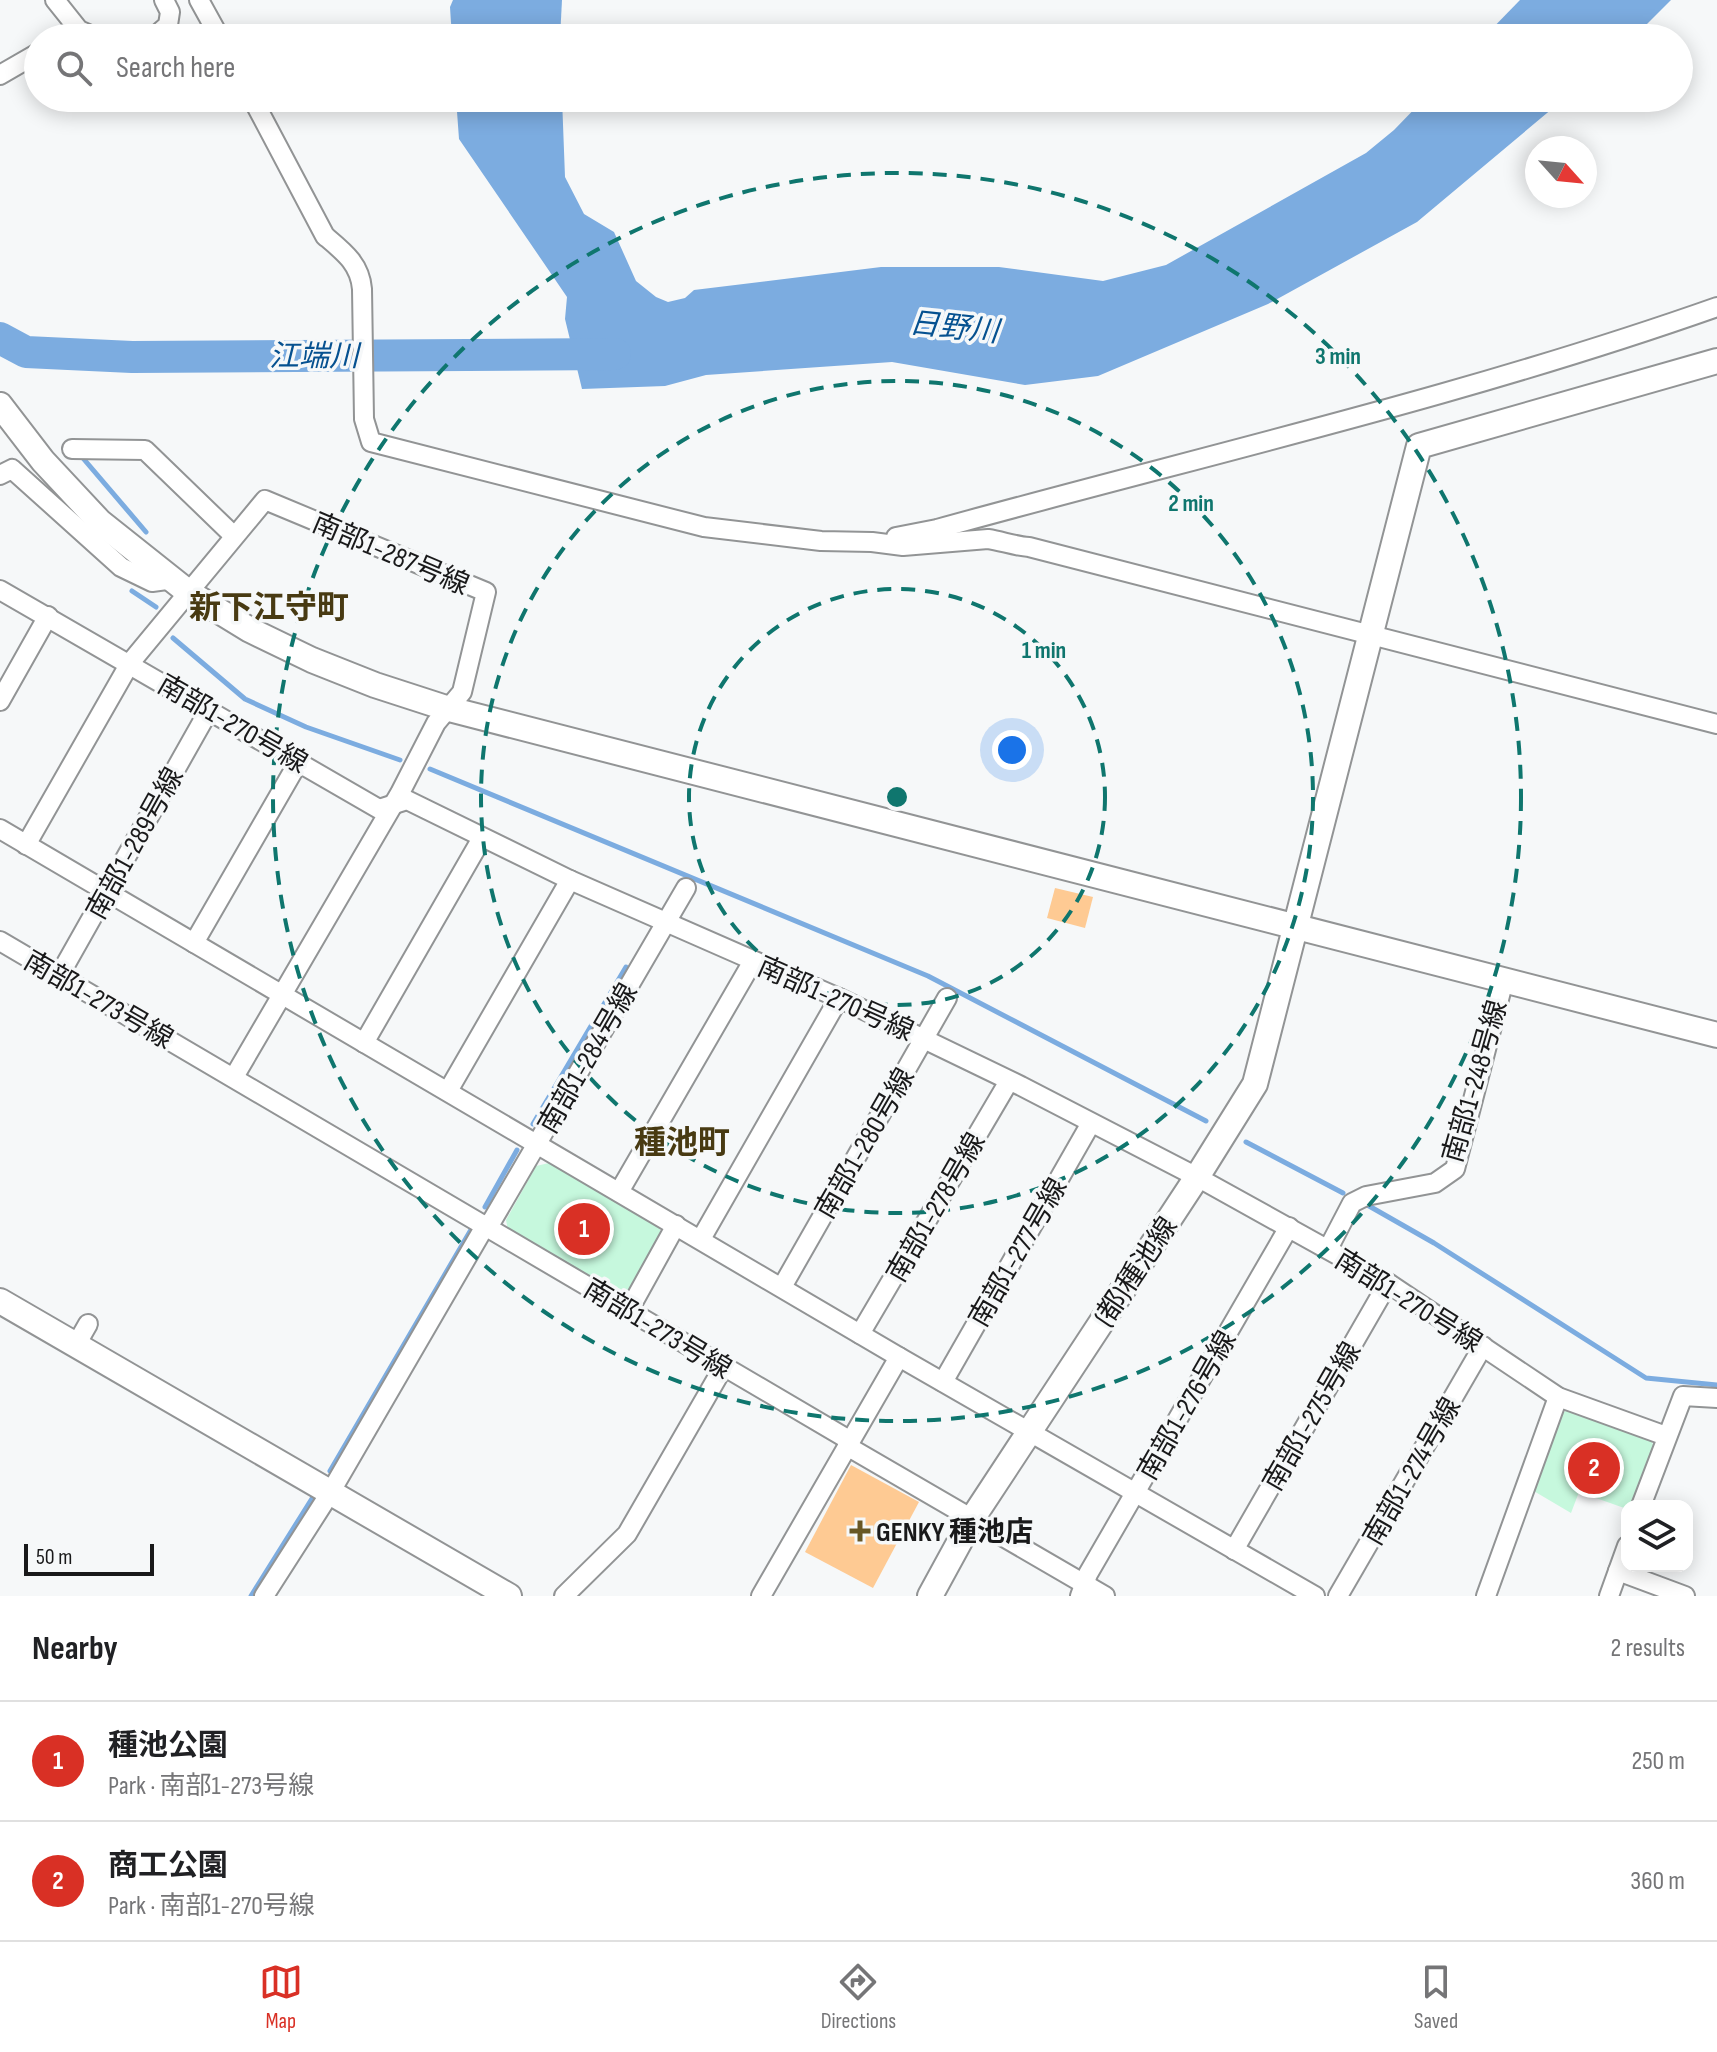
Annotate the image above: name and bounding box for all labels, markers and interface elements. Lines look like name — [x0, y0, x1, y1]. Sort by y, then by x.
search box — [24, 24, 1693, 112]
icon: search — [52, 46, 96, 90]
text: Search here — [116, 50, 235, 86]
north arrow — [1525, 136, 1597, 208]
water label: 日野川 — [907, 305, 1004, 351]
water label: 江端川 — [269, 339, 362, 375]
text: 3 min — [1315, 342, 1361, 371]
text: 2 min — [1168, 489, 1214, 518]
street label: 南部1-287号線 — [307, 507, 474, 602]
district label: 新下江守町 — [189, 589, 349, 628]
text: 1 min — [1022, 636, 1066, 665]
street label: 南部1-270号線 — [152, 668, 313, 780]
your location — [992, 730, 1032, 770]
street label: 南部1-289号線 — [80, 762, 191, 925]
centre of rings — [883, 783, 911, 811]
street label: 南部1-273号線 — [18, 944, 179, 1056]
street label: 南部1-270号線 — [752, 950, 919, 1048]
street label: 南部1-284号線 — [532, 978, 645, 1140]
street label: 南部1-248号線 — [1436, 996, 1514, 1166]
street label: 南部1-280号線 — [809, 1063, 922, 1225]
district label: 種池町 — [634, 1124, 730, 1163]
street label: 南部1-278号線 — [880, 1127, 992, 1288]
street label: 南部1-277号線 — [962, 1173, 1074, 1333]
pin: 1 — [558, 1199, 610, 1259]
street label: (都)種池線 — [1088, 1211, 1185, 1333]
street label: 南部1-270号線 — [1329, 1243, 1488, 1360]
street label: 南部1-273号線 — [577, 1272, 737, 1386]
street label: 南部1-276号線 — [1131, 1325, 1243, 1486]
street label: 南部1-275号線 — [1256, 1337, 1368, 1497]
street label: 南部1-274号線 — [1357, 1392, 1468, 1552]
pin: 2 — [1568, 1438, 1620, 1498]
map controls — [1621, 1500, 1693, 1572]
button: layers — [1621, 1500, 1693, 1572]
place label: GENKY 種池店 — [876, 1516, 1033, 1549]
marker: GENKY 種池店 — [851, 1522, 869, 1540]
scale bar — [24, 1540, 154, 1576]
text: 50 m — [36, 1544, 72, 1571]
text: Nearby — [32, 1628, 118, 1669]
text: 2 results — [1611, 1633, 1685, 1664]
text: 種池公園 — [108, 1728, 228, 1764]
text: 1 — [53, 1746, 63, 1777]
text: 250 m — [1631, 1746, 1685, 1777]
text: Park · 南部1-273号線 — [108, 1771, 314, 1802]
text: 商工公園 — [108, 1848, 228, 1884]
text: 2 — [52, 1866, 64, 1897]
text: 360 m — [1630, 1866, 1685, 1897]
text: Park · 南部1-270号線 — [108, 1891, 315, 1922]
tab: Map — [259, 1960, 303, 2035]
tab: Directions — [821, 1960, 896, 2035]
tab: Saved — [1414, 1960, 1458, 2035]

